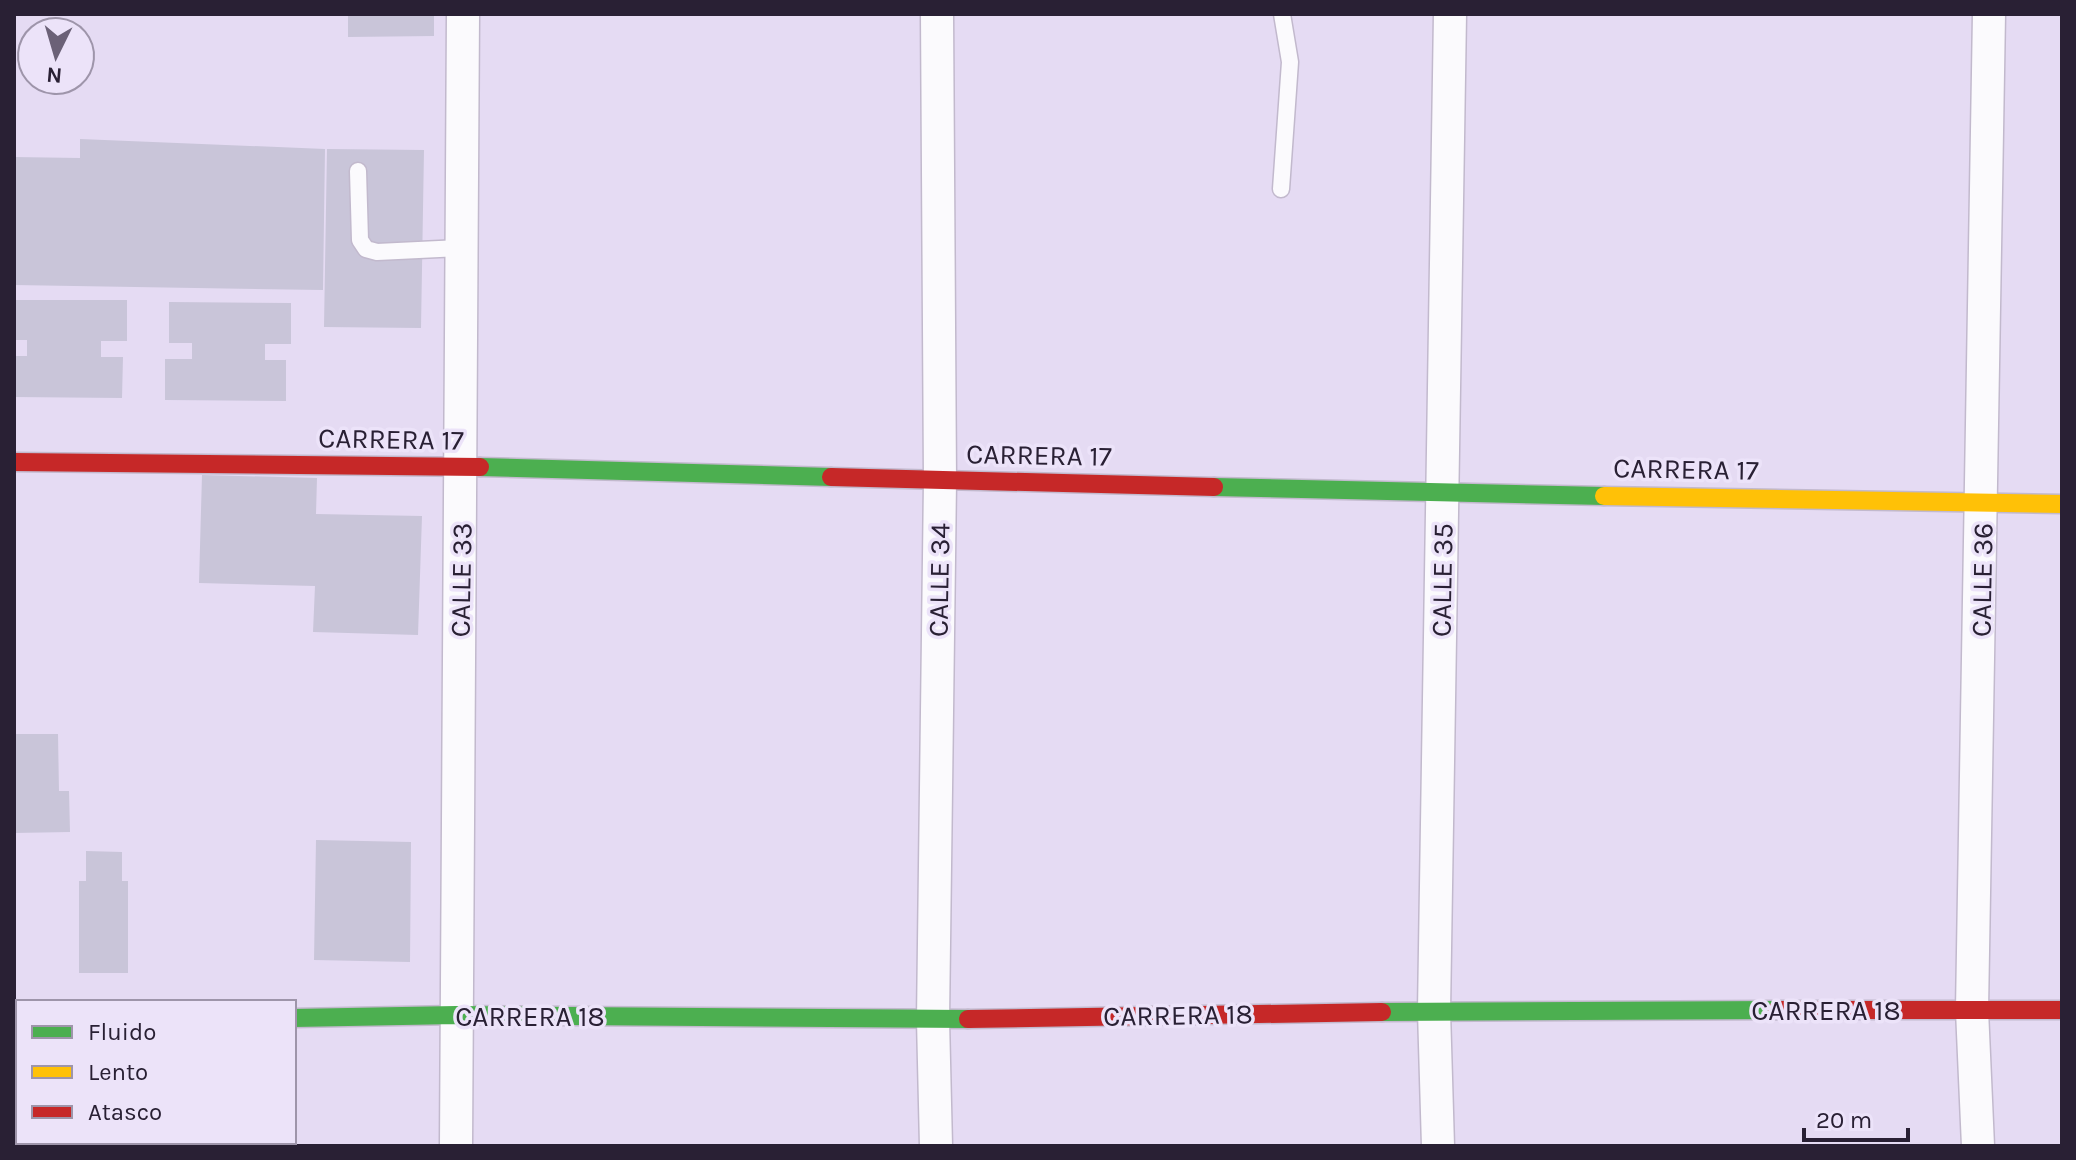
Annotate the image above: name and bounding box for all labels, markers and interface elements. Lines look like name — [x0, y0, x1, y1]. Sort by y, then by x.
north arrow — [16, 16, 96, 96]
text: N — [45, 61, 63, 89]
street label: CARRERA 17 — [318, 421, 464, 457]
street label: CARRERA 17 — [966, 437, 1112, 473]
street label: CARRERA 17 — [1613, 451, 1759, 487]
street label: CALLE 33 — [443, 522, 479, 638]
street label: CALLE 34 — [922, 522, 956, 637]
street label: CALLE 35 — [1425, 523, 1459, 637]
street label: CALLE 36 — [1965, 523, 1999, 637]
street label: CARRERA 18 — [1751, 994, 1901, 1027]
street label: CARRERA 18 — [1103, 997, 1253, 1033]
legend — [16, 1000, 296, 1144]
street label: CARRERA 18 — [455, 1000, 605, 1033]
text: Fluido — [88, 1018, 156, 1046]
text: Lento — [88, 1058, 148, 1086]
scale bar — [1804, 1092, 1908, 1142]
text: Atasco — [88, 1098, 162, 1126]
text: 20 m — [1816, 1106, 1872, 1134]

